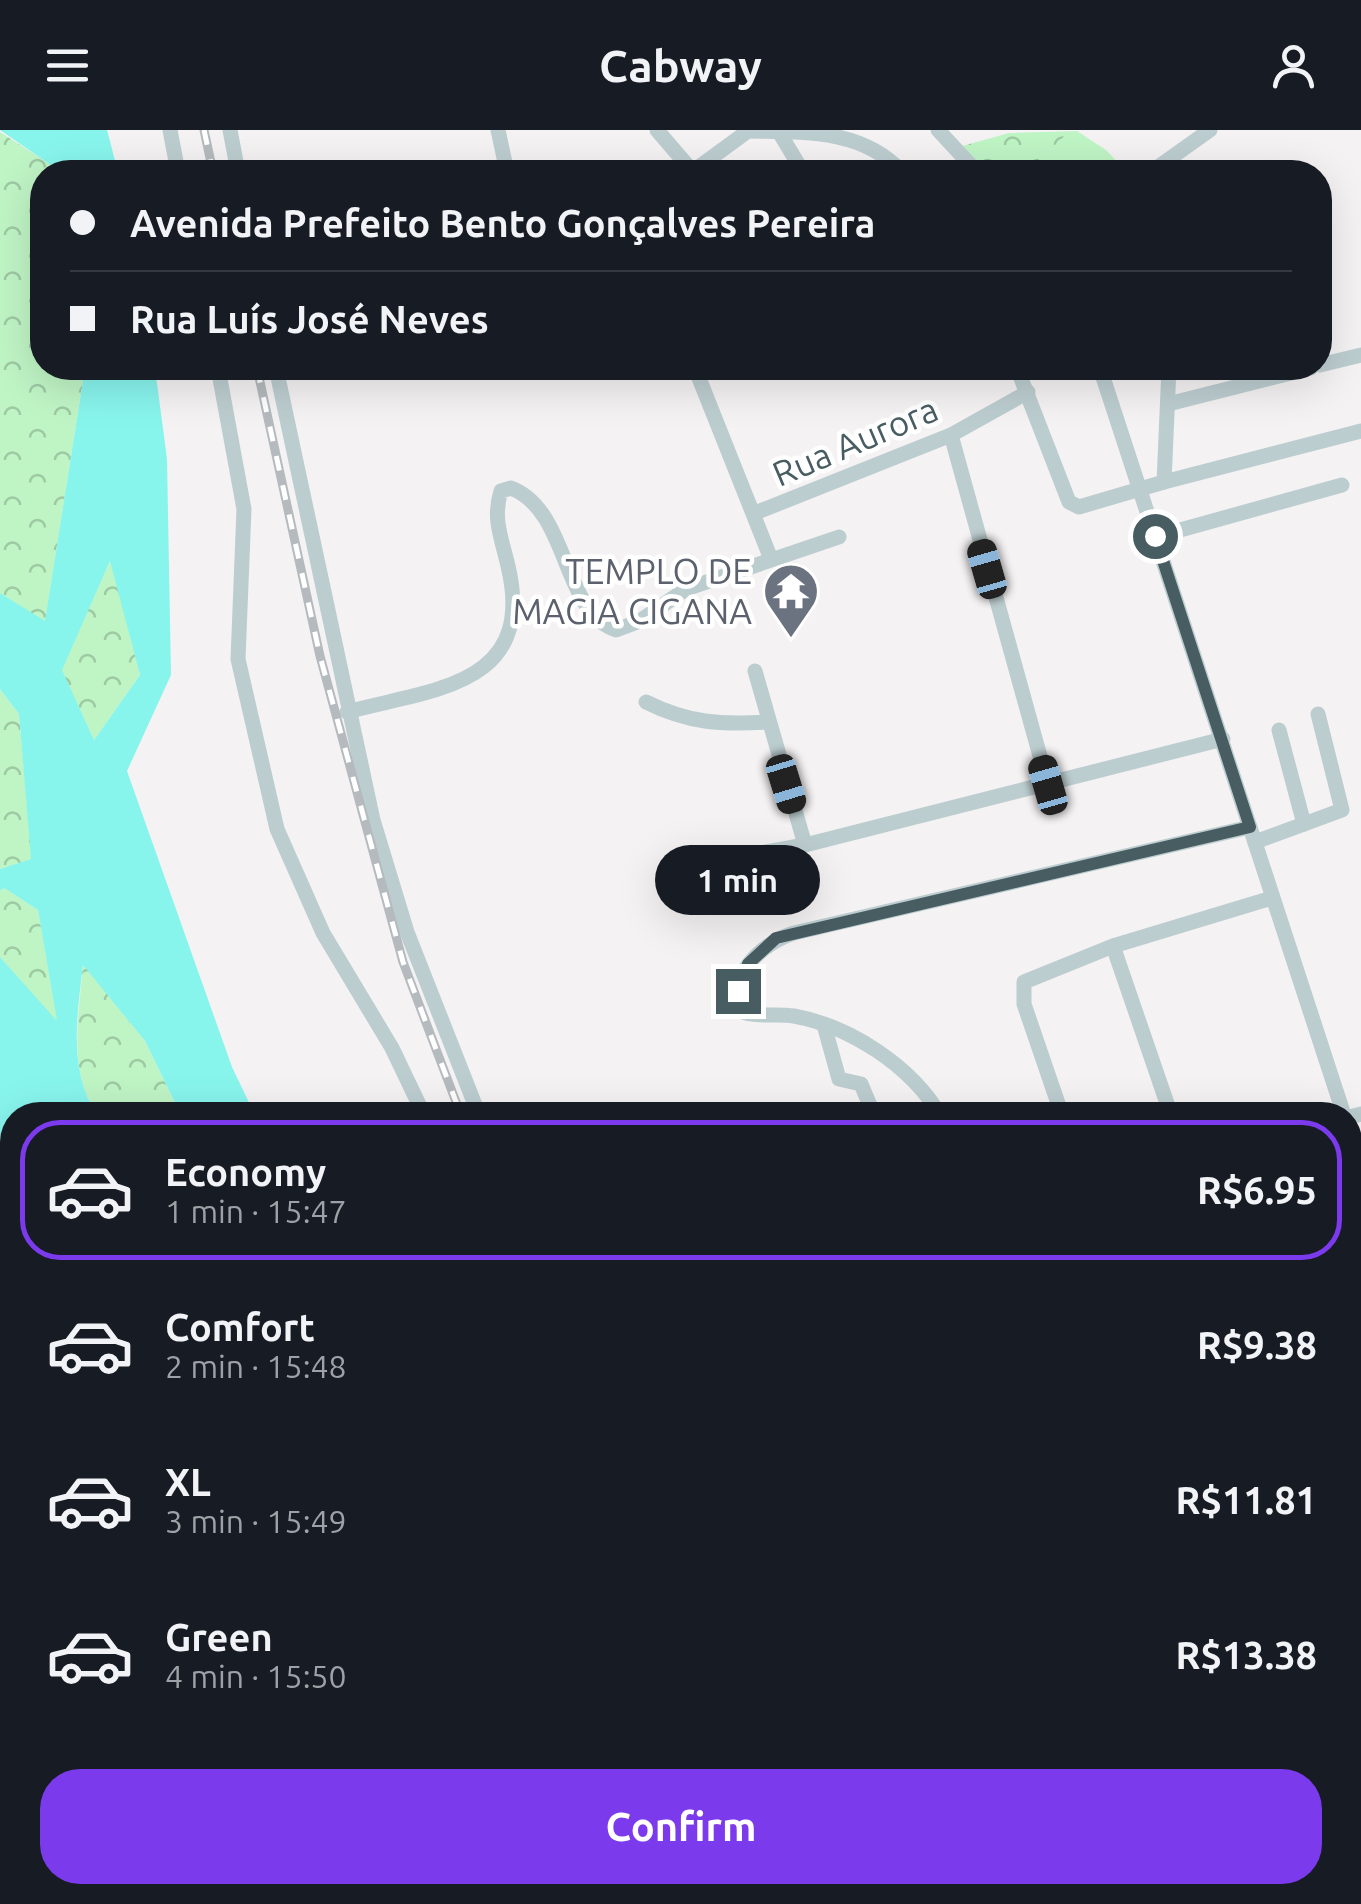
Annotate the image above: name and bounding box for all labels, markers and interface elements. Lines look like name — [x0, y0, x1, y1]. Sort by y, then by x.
icon: menu — [40, 38, 95, 93]
icon: person — [1266, 38, 1321, 93]
text: Cabway — [599, 40, 762, 91]
text: Avenida Prefeito Bento Gonçalves Pereira — [130, 202, 875, 244]
text: Rua Luís José Neves — [130, 298, 489, 340]
street label: Rua Aurora — [766, 388, 944, 494]
route start — [1133, 514, 1178, 559]
car — [964, 536, 1010, 602]
place label: TEMPLO DE MAGIA CIGANA — [512, 551, 752, 631]
temple icon: TEMPLO DE MAGIA CIGANA — [761, 561, 821, 640]
car — [763, 751, 809, 817]
car — [1025, 752, 1071, 818]
callout: 1 min — [656, 846, 820, 916]
text: 1 min — [697, 862, 778, 898]
route end — [716, 969, 761, 1014]
icon: car — [45, 1145, 135, 1235]
text: Economy — [165, 1151, 326, 1193]
text: R$6.95 — [1197, 1169, 1317, 1211]
text: 1 min · 15:47 — [165, 1193, 347, 1229]
icon: car — [45, 1300, 135, 1390]
text: Comfort — [165, 1306, 315, 1348]
text: R$9.38 — [1197, 1324, 1317, 1366]
text: 2 min · 15:48 — [165, 1348, 347, 1384]
icon: car — [45, 1455, 135, 1545]
text: XL — [165, 1461, 211, 1503]
text: R$11.81 — [1176, 1479, 1317, 1521]
text: 3 min · 15:49 — [165, 1503, 347, 1539]
icon: car — [45, 1610, 135, 1700]
text: Green — [165, 1616, 273, 1658]
text: R$13.38 — [1176, 1634, 1317, 1676]
text: 4 min · 15:50 — [165, 1658, 347, 1694]
button: Confirm — [40, 1769, 1322, 1884]

